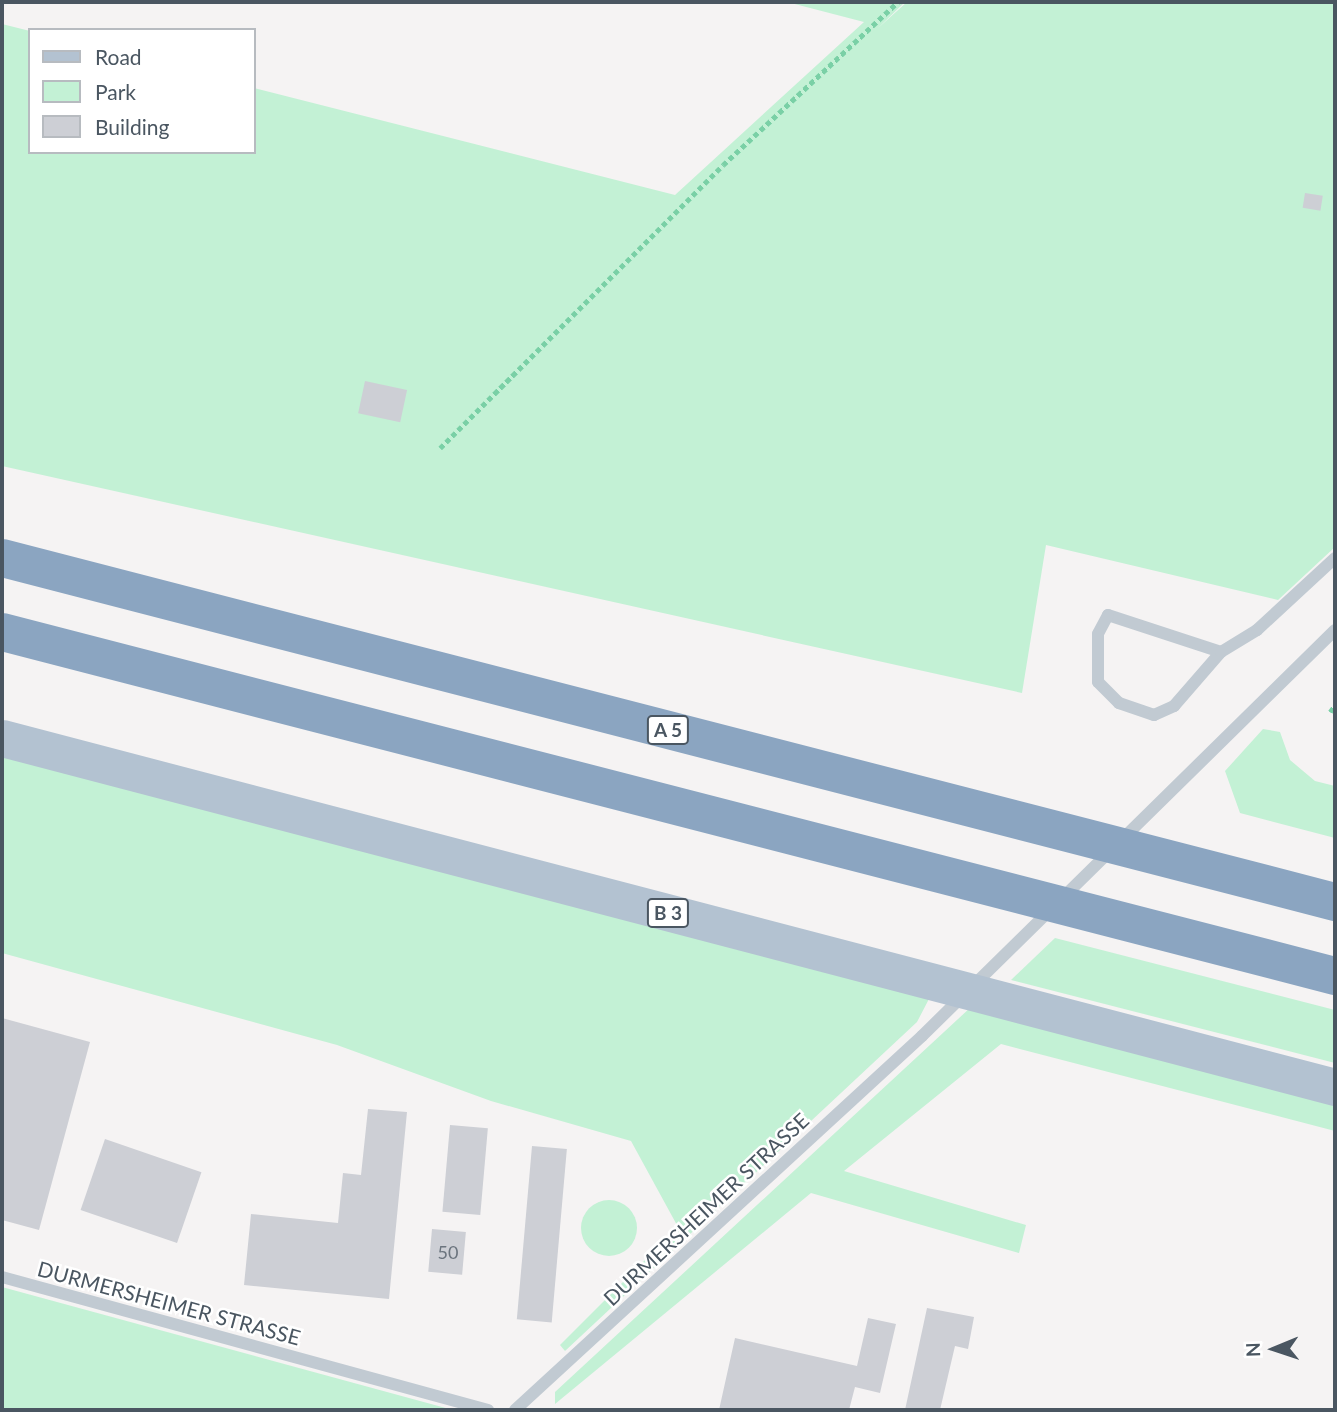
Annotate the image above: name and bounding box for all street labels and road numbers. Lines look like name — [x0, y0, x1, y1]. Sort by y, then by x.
road number: A 5 — [645, 715, 691, 746]
road number: B 3 — [645, 897, 691, 928]
street label: DURMERSHEIMER STRASSE — [598, 1107, 814, 1311]
street label: DURMERSHEIMER STRASSE — [35, 1256, 303, 1350]

